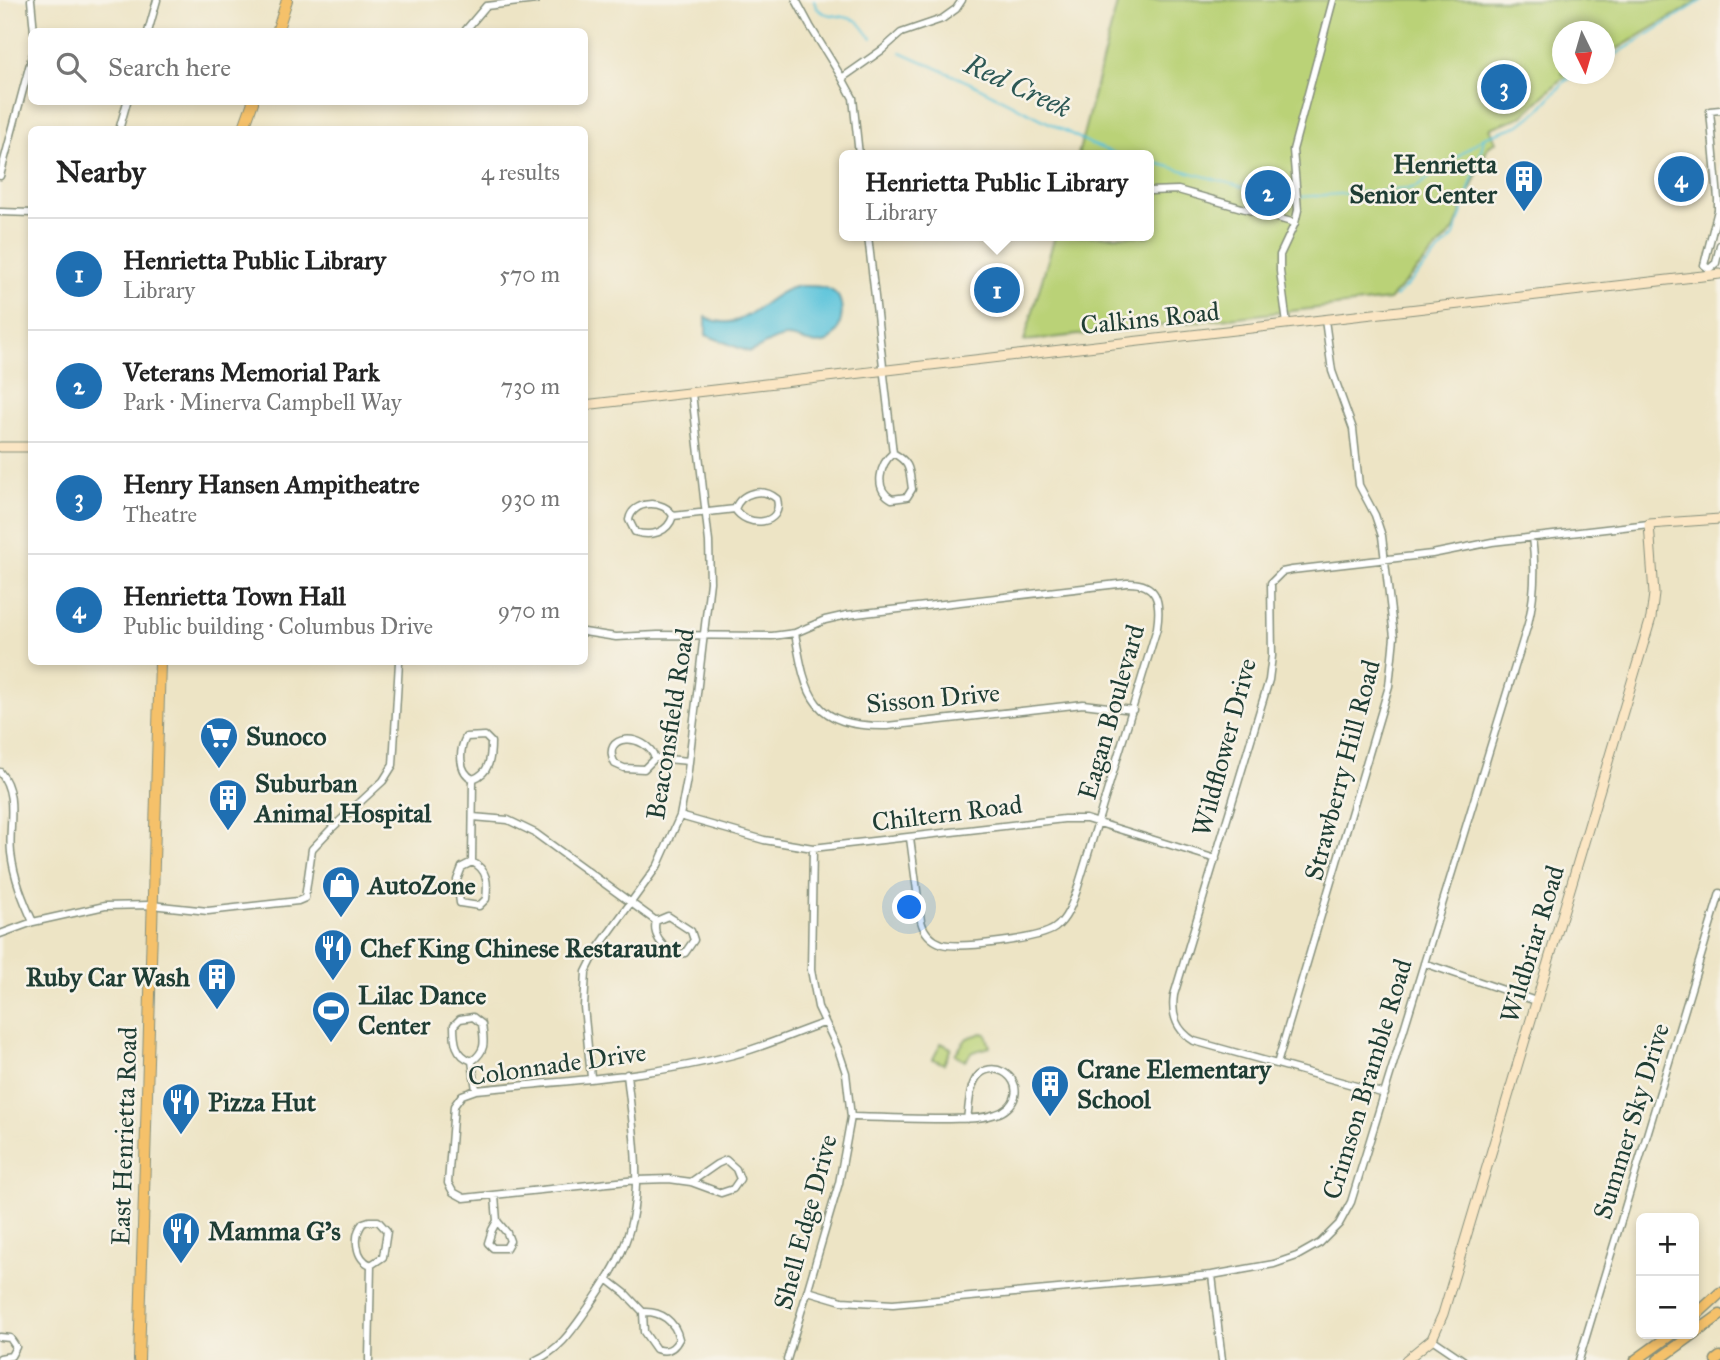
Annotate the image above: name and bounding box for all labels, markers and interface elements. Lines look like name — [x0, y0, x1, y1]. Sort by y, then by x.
north arrow — [1552, 21, 1615, 84]
search box — [28, 28, 588, 105]
water label: Red Creek — [958, 46, 1077, 126]
icon: search — [52, 48, 90, 86]
text: Search here — [108, 51, 231, 83]
pin: 3 — [1481, 61, 1527, 113]
place label: Henrietta Senior Center — [1349, 148, 1498, 210]
popup — [839, 150, 1154, 241]
pin: 4 — [1658, 153, 1704, 205]
text: Nearby — [56, 154, 146, 190]
text: 4 results — [481, 158, 560, 186]
building icon: Henrietta Senior Center — [1503, 158, 1545, 213]
text: Henrietta Public Library — [865, 166, 1128, 198]
pin: 2 — [1245, 167, 1291, 219]
text: Library — [865, 198, 937, 226]
text: Henrietta Public Library — [123, 244, 386, 276]
text: 1 — [74, 260, 84, 288]
text: 570 m — [499, 260, 560, 288]
pin: 1 — [974, 264, 1020, 316]
text: Library — [123, 276, 195, 304]
street label: Calkins Road — [1079, 295, 1221, 341]
text: Veterans Memorial Park — [123, 356, 380, 388]
text: 2 — [73, 372, 85, 400]
text: 730 m — [501, 372, 560, 400]
text: Park · Minerva Campbell Way — [123, 388, 401, 416]
text: Henry Hansen Ampitheatre — [123, 468, 420, 500]
text: 3 — [74, 484, 84, 512]
text: 930 m — [501, 484, 560, 512]
text: Theatre — [123, 500, 197, 528]
text: Henrietta Town Hall — [123, 580, 346, 612]
text: 4 — [73, 596, 85, 624]
text: 970 m — [498, 596, 560, 624]
text: Public building · Columbus Drive — [123, 612, 433, 640]
street label: Eagan Boulevard — [1071, 621, 1151, 803]
street label: Beaconsfield Road — [639, 626, 701, 822]
street label: Wildflower Drive — [1185, 654, 1263, 839]
street label: Strawberry Hill Road — [1297, 656, 1387, 884]
street label: Sisson Drive — [865, 676, 1001, 720]
supermarket icon: Sunoco — [198, 715, 240, 770]
place label: Sunoco — [246, 720, 326, 752]
place label: Suburban Animal Hospital — [253, 767, 432, 829]
building icon: Suburban Animal Hospital — [207, 777, 249, 832]
street label: Chiltern Road — [870, 788, 1024, 838]
street label: Wildbriar Road — [1493, 861, 1571, 1027]
shop icon: AutoZone — [320, 864, 362, 919]
place label: AutoZone — [366, 869, 476, 901]
your location — [892, 890, 926, 924]
restaurant icon: Chef King Chinese Restaraunt — [312, 927, 354, 982]
place label: Chef King Chinese Restaraunt — [360, 932, 682, 965]
street label: Crimson Bramble Road — [1315, 955, 1419, 1203]
building icon: Ruby Car Wash — [196, 956, 238, 1011]
place label: Ruby Car Wash — [26, 961, 191, 993]
place label: Lilac Dance Center — [358, 979, 486, 1041]
sports icon: Lilac Dance Center — [310, 989, 352, 1044]
street label: Summer Sky Drive — [1586, 1019, 1676, 1223]
street label: East Henrietta Road — [104, 1026, 144, 1246]
street label: Colonnade Drive — [466, 1036, 648, 1092]
place label: Crane Elementary School — [1077, 1053, 1273, 1115]
building icon: Crane Elementary School — [1029, 1063, 1071, 1118]
restaurant icon: Pizza Hut — [160, 1081, 202, 1136]
place label: Pizza Hut — [208, 1086, 317, 1118]
street label: Shell Edge Drive — [766, 1131, 844, 1313]
restaurant icon: Mamma G's — [160, 1210, 202, 1265]
map controls — [1636, 1213, 1699, 1339]
button: + — [1636, 1213, 1699, 1276]
place label: Mamma G's — [208, 1215, 341, 1247]
button: − — [1636, 1276, 1699, 1339]

